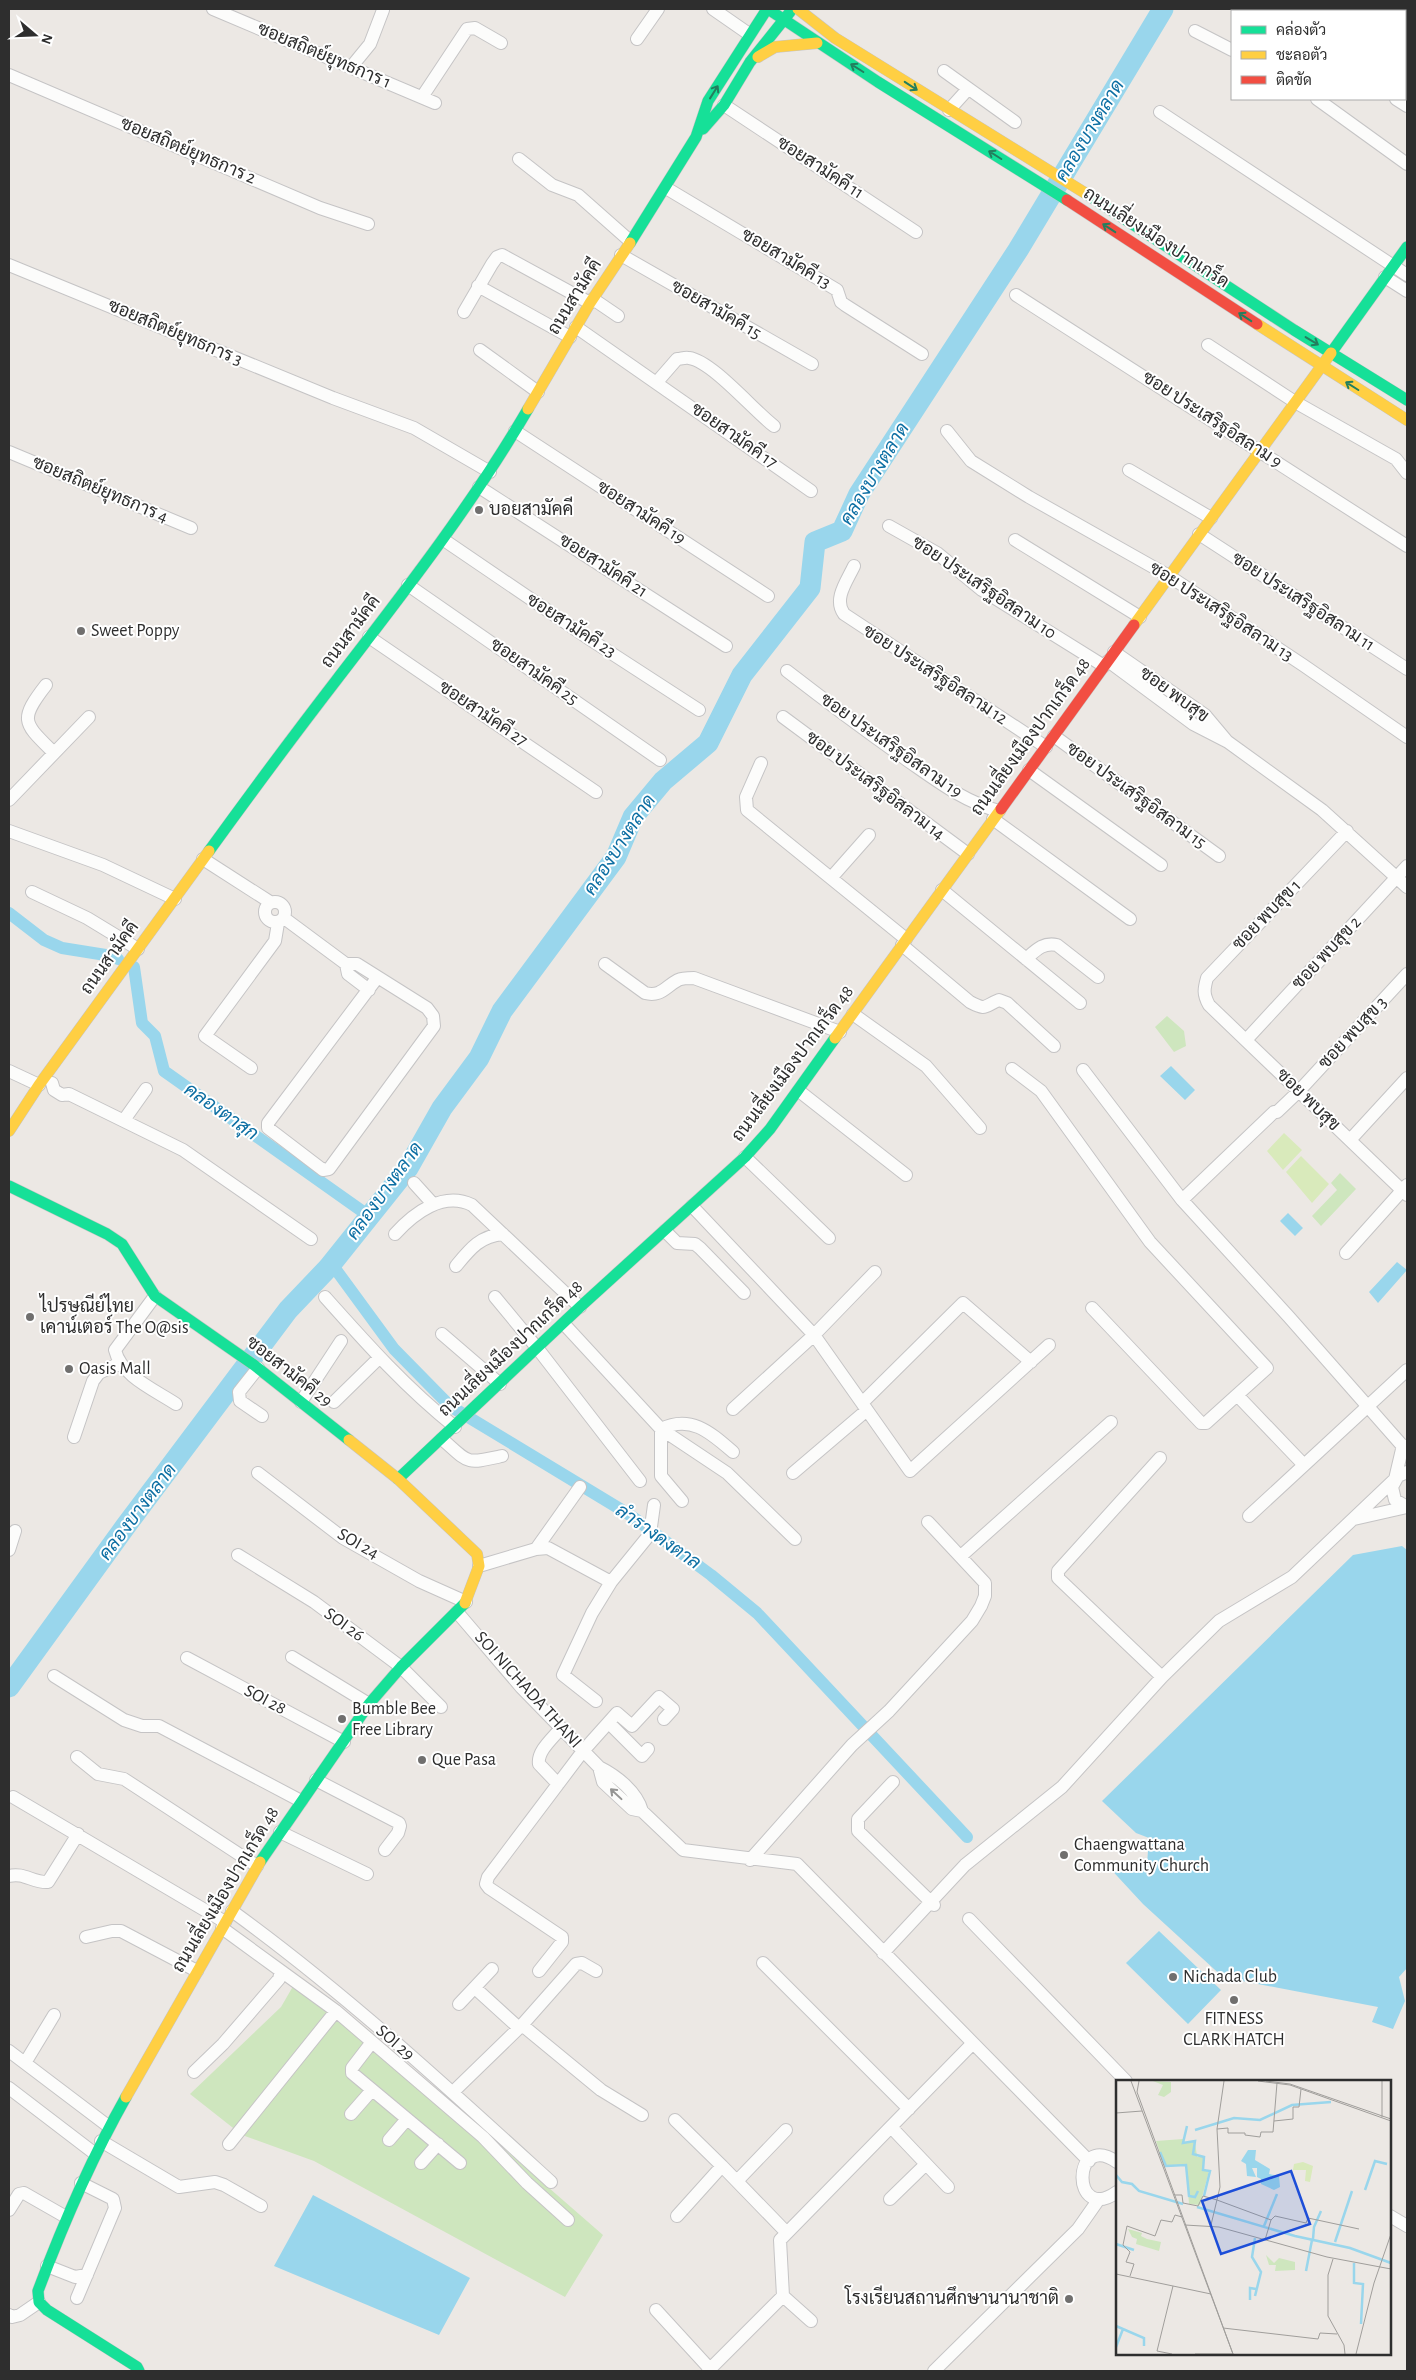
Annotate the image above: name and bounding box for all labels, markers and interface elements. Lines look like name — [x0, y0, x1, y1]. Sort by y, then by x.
north arrow — [10, 10, 60, 60]
legend — [1231, 10, 1406, 100]
street label: ซอยสถิตย์ยุทธการ 1 — [254, 15, 395, 94]
text: คล่องตัว — [1276, 20, 1326, 38]
text: N — [38, 32, 55, 46]
text: ชะลอตัว — [1276, 46, 1327, 63]
one-way arrow — [851, 63, 865, 73]
text: ติดขัด — [1276, 71, 1312, 88]
water label: คลองบางตลาด — [1052, 77, 1128, 185]
one-way arrow — [903, 81, 917, 91]
one-way arrow — [709, 85, 719, 99]
street label: ซอยสถิตย์ยุทธการ 2 — [117, 110, 260, 189]
street label: ซอยสามัคคี 11 — [773, 129, 869, 203]
one-way arrow — [988, 149, 1002, 159]
street label: ถนนเลี่ยงเมืองปากเกร็ด — [1080, 178, 1236, 292]
street label: ซอยสามัคคี 13 — [738, 221, 836, 293]
one-way arrow — [1102, 223, 1116, 233]
street label: ถนนสามัคคี — [541, 253, 605, 338]
street label: ซอยสามัคคี 15 — [668, 273, 767, 343]
street label: ซอยสถิตย์ยุทธการ 3 — [104, 292, 247, 371]
one-way arrow — [1238, 311, 1252, 321]
one-way arrow — [1305, 337, 1319, 347]
street label: ซอย ประเสริฐอิสลาม 9 — [1138, 366, 1287, 473]
one-way arrow — [1345, 380, 1359, 390]
street label: ซอยสามัคคี 17 — [688, 396, 783, 472]
water label: คลองบางตลาด — [837, 420, 913, 528]
street label: ซอยสถิตย์ยุทธการ 4 — [29, 449, 173, 529]
street label: ซอยสามัคคี 19 — [594, 474, 691, 548]
place label: บอยสามัคคี — [489, 496, 573, 519]
marker: บอยสามัคคี — [473, 504, 485, 516]
street label: ซอยสามัคคี 21 — [556, 527, 653, 601]
street label: ซอย ประเสริฐอิสลาม 10 — [908, 531, 1061, 644]
street label: ซอย ประเสริฐอิสลาม 11 — [1227, 547, 1379, 656]
street label: ซอย ประเสริฐอิสลาม 13 — [1145, 556, 1298, 667]
street label: ซอยสามัคคี 23 — [523, 586, 622, 661]
street label: ถนนสามัคคี — [314, 590, 384, 671]
street label: ซอย ประเสริฐอิสลาม 12 — [859, 619, 1012, 730]
place label: Sweet Poppy — [91, 622, 180, 640]
marker: Sweet Poppy — [75, 625, 87, 637]
street label: ซอยสามัคคี 25 — [487, 631, 584, 709]
street label: ถนนเลี่ยงเมืองปากเกร็ด 48 — [962, 650, 1094, 819]
street label: ซอย พบสุข — [1135, 664, 1212, 728]
street label: ซอยสามัคคี 27 — [435, 674, 533, 750]
street label: ซอย ประเสริฐอิสลาม 19 — [816, 688, 967, 803]
street label: ซอย ประเสริฐอิสลาม 14 — [801, 726, 950, 846]
street label: ซอย ประเสริฐอิสลาม 15 — [1062, 737, 1211, 854]
water label: คลองบางตลาด — [581, 791, 659, 899]
street label: ซอย พบสุข 1 — [1229, 876, 1306, 955]
street label: ซอย พบสุข 2 — [1289, 913, 1366, 994]
street label: ถนนสามัคคี — [74, 915, 142, 998]
street label: ถนนเลี่ยงเมืองปากเกร็ด 48 — [722, 978, 857, 1145]
street label: ซอย พบสุข 3 — [1315, 994, 1392, 1074]
street label: ซอย พบสุข — [1271, 1066, 1343, 1136]
water label: คลองตาสุก — [180, 1080, 261, 1146]
water label: คลองบางตลาด — [343, 1139, 427, 1243]
street label: ถนนเลี่ยงเมืองปากเกร็ด 48 — [430, 1272, 586, 1420]
place label: ไปรษณีย์ไทย เคาน์เตอร์ The O@sis — [38, 1293, 189, 1337]
marker: ไปรษณีย์ไทย เคาน์เตอร์ The O@sis — [24, 1311, 36, 1323]
street label: ซอยสามัคคี 29 — [243, 1329, 338, 1411]
place label: Oasis Mall — [79, 1360, 151, 1378]
marker: Oasis Mall — [63, 1363, 75, 1375]
water label: คลองบางตลาด — [96, 1460, 180, 1564]
water label: ลำรางดงตาล — [612, 1500, 705, 1573]
street label: SOI 24 — [334, 1525, 382, 1563]
street label: SOI 26 — [321, 1605, 367, 1645]
street label: SOI NICHADA THANI — [471, 1628, 585, 1752]
street label: SOI 28 — [241, 1682, 289, 1718]
place label: Bumble Bee Free Library — [352, 1700, 436, 1739]
marker: Bumble Bee Free Library — [336, 1713, 348, 1725]
place label: Que Pasa — [432, 1751, 496, 1769]
marker: Que Pasa — [416, 1754, 428, 1766]
one-way arrow — [609, 1788, 622, 1800]
street label: ถนนเลี่ยงเมืองปากเกร็ด 48 — [163, 1800, 283, 1976]
place label: Chaengwattana Community Church — [1074, 1836, 1209, 1875]
marker: Chaengwattana Community Church — [1058, 1849, 1070, 1861]
place label: Nichada Club — [1183, 1968, 1277, 1986]
marker: Nichada Club — [1167, 1971, 1179, 1983]
marker: FITNESS CLARK HATCH — [1228, 1994, 1240, 2006]
place label: FITNESS CLARK HATCH — [1183, 2010, 1285, 2049]
street label: SOI 29 — [372, 2022, 418, 2064]
inset map — [1116, 2080, 1391, 2355]
place label: โรงเรียนสถานศึกษานานาชาติ — [844, 2285, 1059, 2308]
marker: โรงเรียนสถานศึกษานานาชาติ — [1063, 2293, 1075, 2305]

